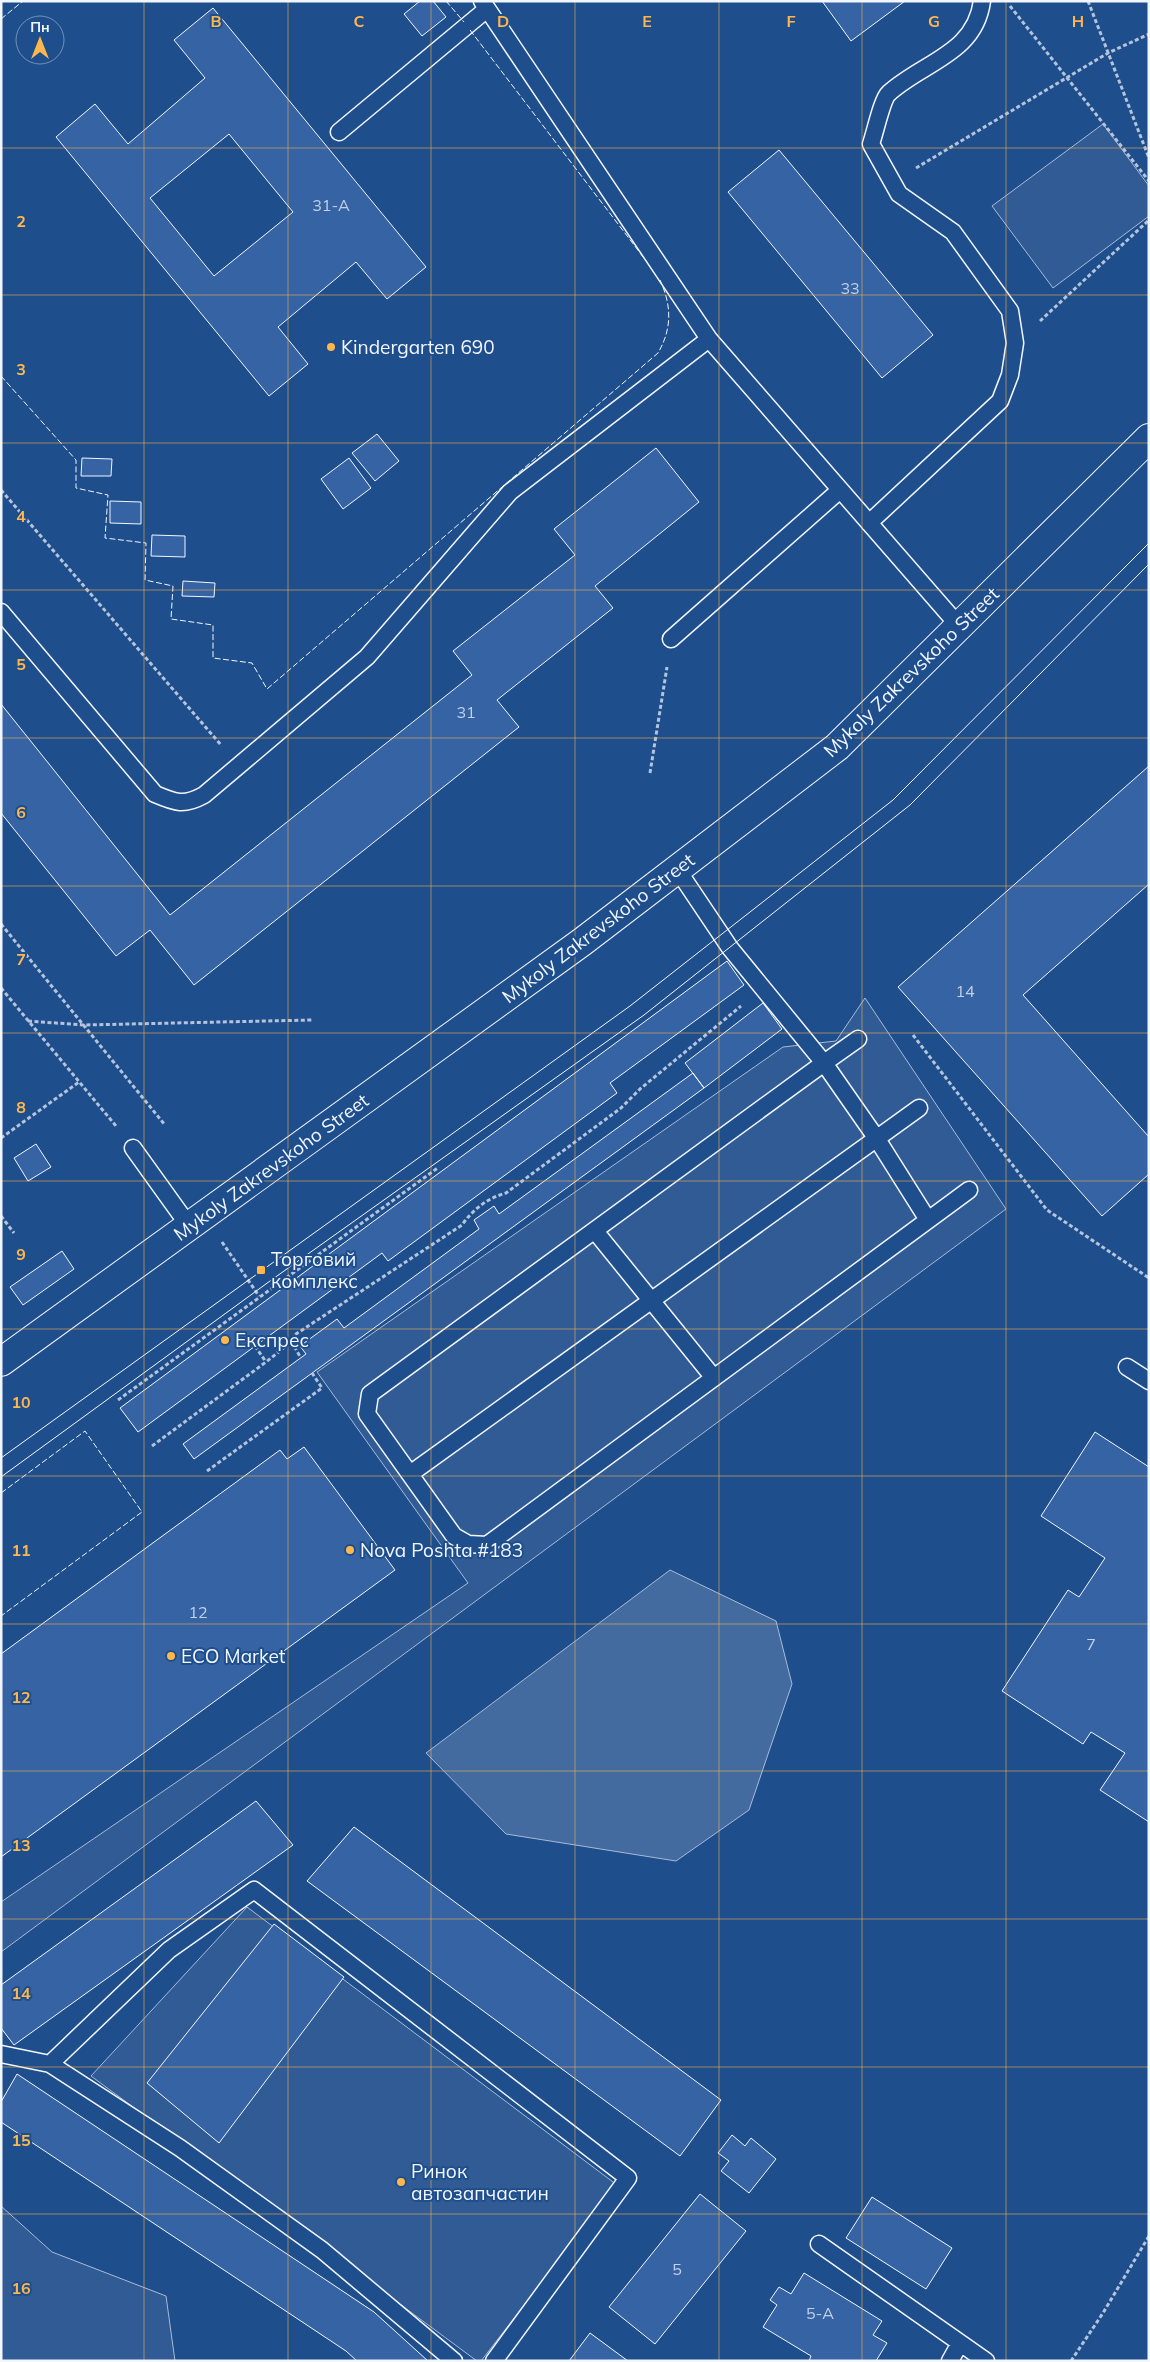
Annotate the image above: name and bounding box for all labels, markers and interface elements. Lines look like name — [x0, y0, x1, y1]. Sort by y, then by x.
text: B — [210, 11, 222, 31]
text: C — [354, 11, 365, 31]
text: D — [497, 11, 509, 31]
text: E — [642, 11, 652, 31]
text: F — [786, 11, 796, 31]
text: G — [928, 11, 940, 31]
text: H — [1072, 11, 1084, 31]
north arrow — [15, 15, 65, 65]
text: Пн — [30, 18, 50, 36]
house number: 31-А — [312, 195, 350, 215]
text: 2 — [16, 211, 26, 231]
house number: 33 — [840, 278, 860, 298]
place label: Kindergarten 690 — [341, 335, 495, 359]
marker: Kindergarten 690 — [325, 341, 337, 353]
text: 3 — [16, 359, 26, 379]
text: 4 — [16, 506, 26, 526]
street label: Mykoly Zakrevskoho Street — [818, 582, 1004, 762]
text: 5 — [16, 654, 26, 674]
house number: 31 — [456, 702, 476, 722]
text: 6 — [16, 802, 26, 822]
street label: Mykoly Zakrevskoho Street — [497, 848, 699, 1008]
text: 7 — [16, 949, 26, 969]
house number: 14 — [955, 981, 975, 1001]
street label: Mykoly Zakrevskoho Street — [169, 1088, 373, 1246]
text: 8 — [16, 1097, 26, 1117]
text: 9 — [16, 1244, 26, 1264]
place label: Торговий комплекс — [271, 1247, 358, 1293]
marker: Торговий комплекс — [255, 1264, 267, 1276]
place label: Експрес — [235, 1328, 309, 1352]
marker: Експрес — [219, 1334, 231, 1346]
text: 10 — [11, 1392, 31, 1412]
place label: Nova Poshta #183 — [360, 1538, 523, 1562]
text: 11 — [11, 1540, 31, 1560]
marker: Nova Poshta #183 — [344, 1544, 356, 1556]
house number: 12 — [188, 1602, 208, 1622]
house number: 7 — [1086, 1634, 1096, 1654]
place label: ECO Market — [181, 1644, 286, 1668]
marker: ECO Market — [165, 1650, 177, 1662]
text: 12 — [11, 1687, 31, 1707]
text: 13 — [11, 1835, 31, 1855]
text: 14 — [11, 1983, 31, 2003]
text: 15 — [11, 2130, 31, 2150]
place label: Ринок автозапчастин — [411, 2159, 549, 2205]
marker: Ринок автозапчастин — [395, 2176, 407, 2188]
house number: 5 — [672, 2259, 682, 2279]
text: 16 — [11, 2278, 31, 2298]
house number: 5-А — [806, 2303, 834, 2323]

